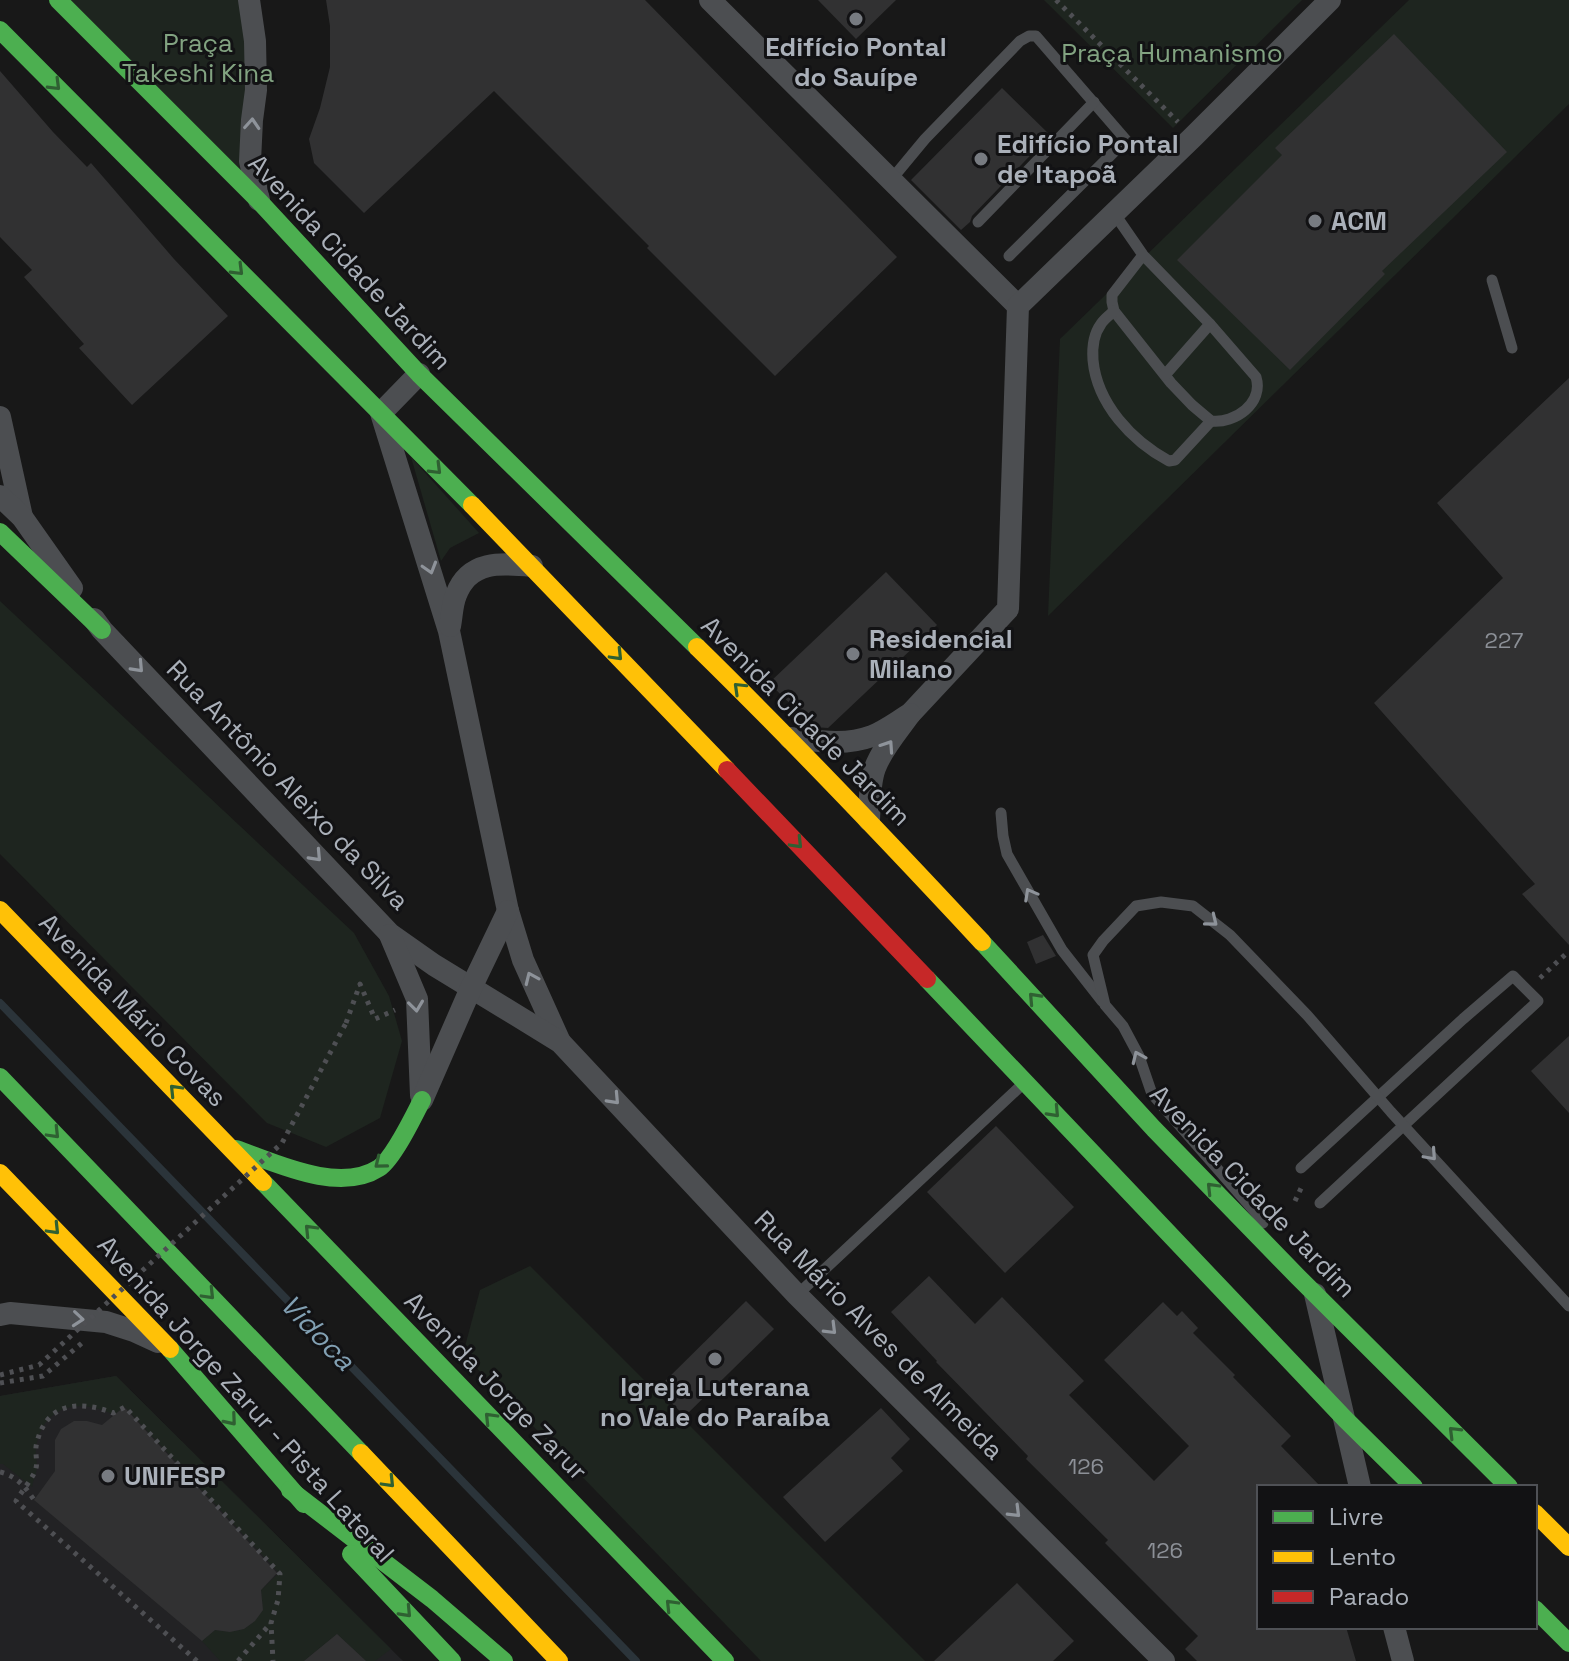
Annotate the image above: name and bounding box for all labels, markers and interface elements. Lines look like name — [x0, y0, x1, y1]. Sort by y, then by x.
marker: Edifício Pontal do Sauípe — [847, 10, 865, 28]
park label: Praça Takeshi Kina — [122, 26, 274, 90]
place label: Edifício Pontal do Sauípe — [765, 30, 947, 94]
park label: Praça Humanismo — [1061, 36, 1283, 70]
one-way arrow — [46, 76, 60, 90]
one-way arrow — [243, 117, 260, 130]
place label: Edifício Pontal de Itapoã — [997, 127, 1179, 191]
street label: Avenida Cidade Jardim — [241, 147, 459, 377]
marker: Edifício Pontal de Itapoã — [972, 150, 990, 168]
place label: ACM — [1331, 204, 1387, 238]
marker: ACM — [1306, 212, 1324, 230]
one-way arrow — [229, 260, 243, 275]
one-way arrow — [427, 460, 441, 474]
one-way arrow — [420, 560, 436, 574]
street label: Avenida Cidade Jardim — [694, 609, 918, 833]
place label: Residencial Milano — [869, 622, 1013, 686]
house number: 227 — [1485, 626, 1523, 654]
marker: Residencial Milano — [844, 645, 862, 663]
one-way arrow — [608, 646, 622, 660]
street label: Rua Antônio Aleixo da Silva — [159, 653, 417, 917]
one-way arrow — [128, 658, 142, 673]
one-way arrow — [734, 683, 748, 697]
one-way arrow — [878, 740, 893, 755]
one-way arrow — [788, 834, 802, 848]
one-way arrow — [307, 847, 322, 861]
one-way arrow — [1024, 888, 1040, 903]
street label: Avenida Mário Covas — [32, 906, 234, 1114]
one-way arrow — [1203, 911, 1217, 926]
one-way arrow — [525, 972, 541, 986]
one-way arrow — [1029, 993, 1043, 1008]
one-way arrow — [407, 1000, 424, 1013]
one-way arrow — [1132, 1051, 1148, 1065]
street label: Avenida Cidade Jardim — [1142, 1077, 1364, 1305]
one-way arrow — [169, 1085, 184, 1099]
one-way arrow — [604, 1090, 618, 1105]
one-way arrow — [1045, 1103, 1059, 1117]
one-way arrow — [45, 1124, 59, 1139]
one-way arrow — [1421, 1146, 1436, 1160]
one-way arrow — [374, 1154, 389, 1168]
one-way arrow — [1206, 1183, 1221, 1197]
street label: Rua Mário Alves de Almeida — [747, 1203, 1011, 1467]
one-way arrow — [45, 1220, 60, 1234]
one-way arrow — [305, 1225, 319, 1239]
street label: Avenida Jorge Zarur - Pista Lateral — [90, 1228, 402, 1570]
street label: Avenida Jorge Zarur — [397, 1284, 595, 1488]
one-way arrow — [200, 1285, 215, 1299]
water label: Vidoca — [273, 1286, 364, 1378]
one-way arrow — [71, 1310, 84, 1327]
one-way arrow — [822, 1320, 836, 1334]
marker: Igreja Luterana no Vale do Paraíba — [706, 1350, 724, 1368]
place label: Igreja Luterana no Vale do Paraíba — [600, 1370, 830, 1434]
one-way arrow — [221, 1410, 235, 1425]
one-way arrow — [485, 1413, 500, 1427]
one-way arrow — [1449, 1427, 1463, 1441]
house number: 126 — [1068, 1452, 1104, 1480]
place label: UNIFESP — [124, 1459, 226, 1493]
marker: UNIFESP — [99, 1467, 117, 1485]
one-way arrow — [379, 1473, 393, 1488]
legend — [1257, 1485, 1537, 1629]
text: Livre — [1329, 1501, 1384, 1532]
one-way arrow — [1006, 1503, 1020, 1517]
house number: 126 — [1147, 1536, 1183, 1564]
text: Lento — [1329, 1541, 1396, 1572]
text: Parado — [1329, 1581, 1409, 1612]
one-way arrow — [665, 1600, 680, 1614]
one-way arrow — [396, 1603, 411, 1617]

